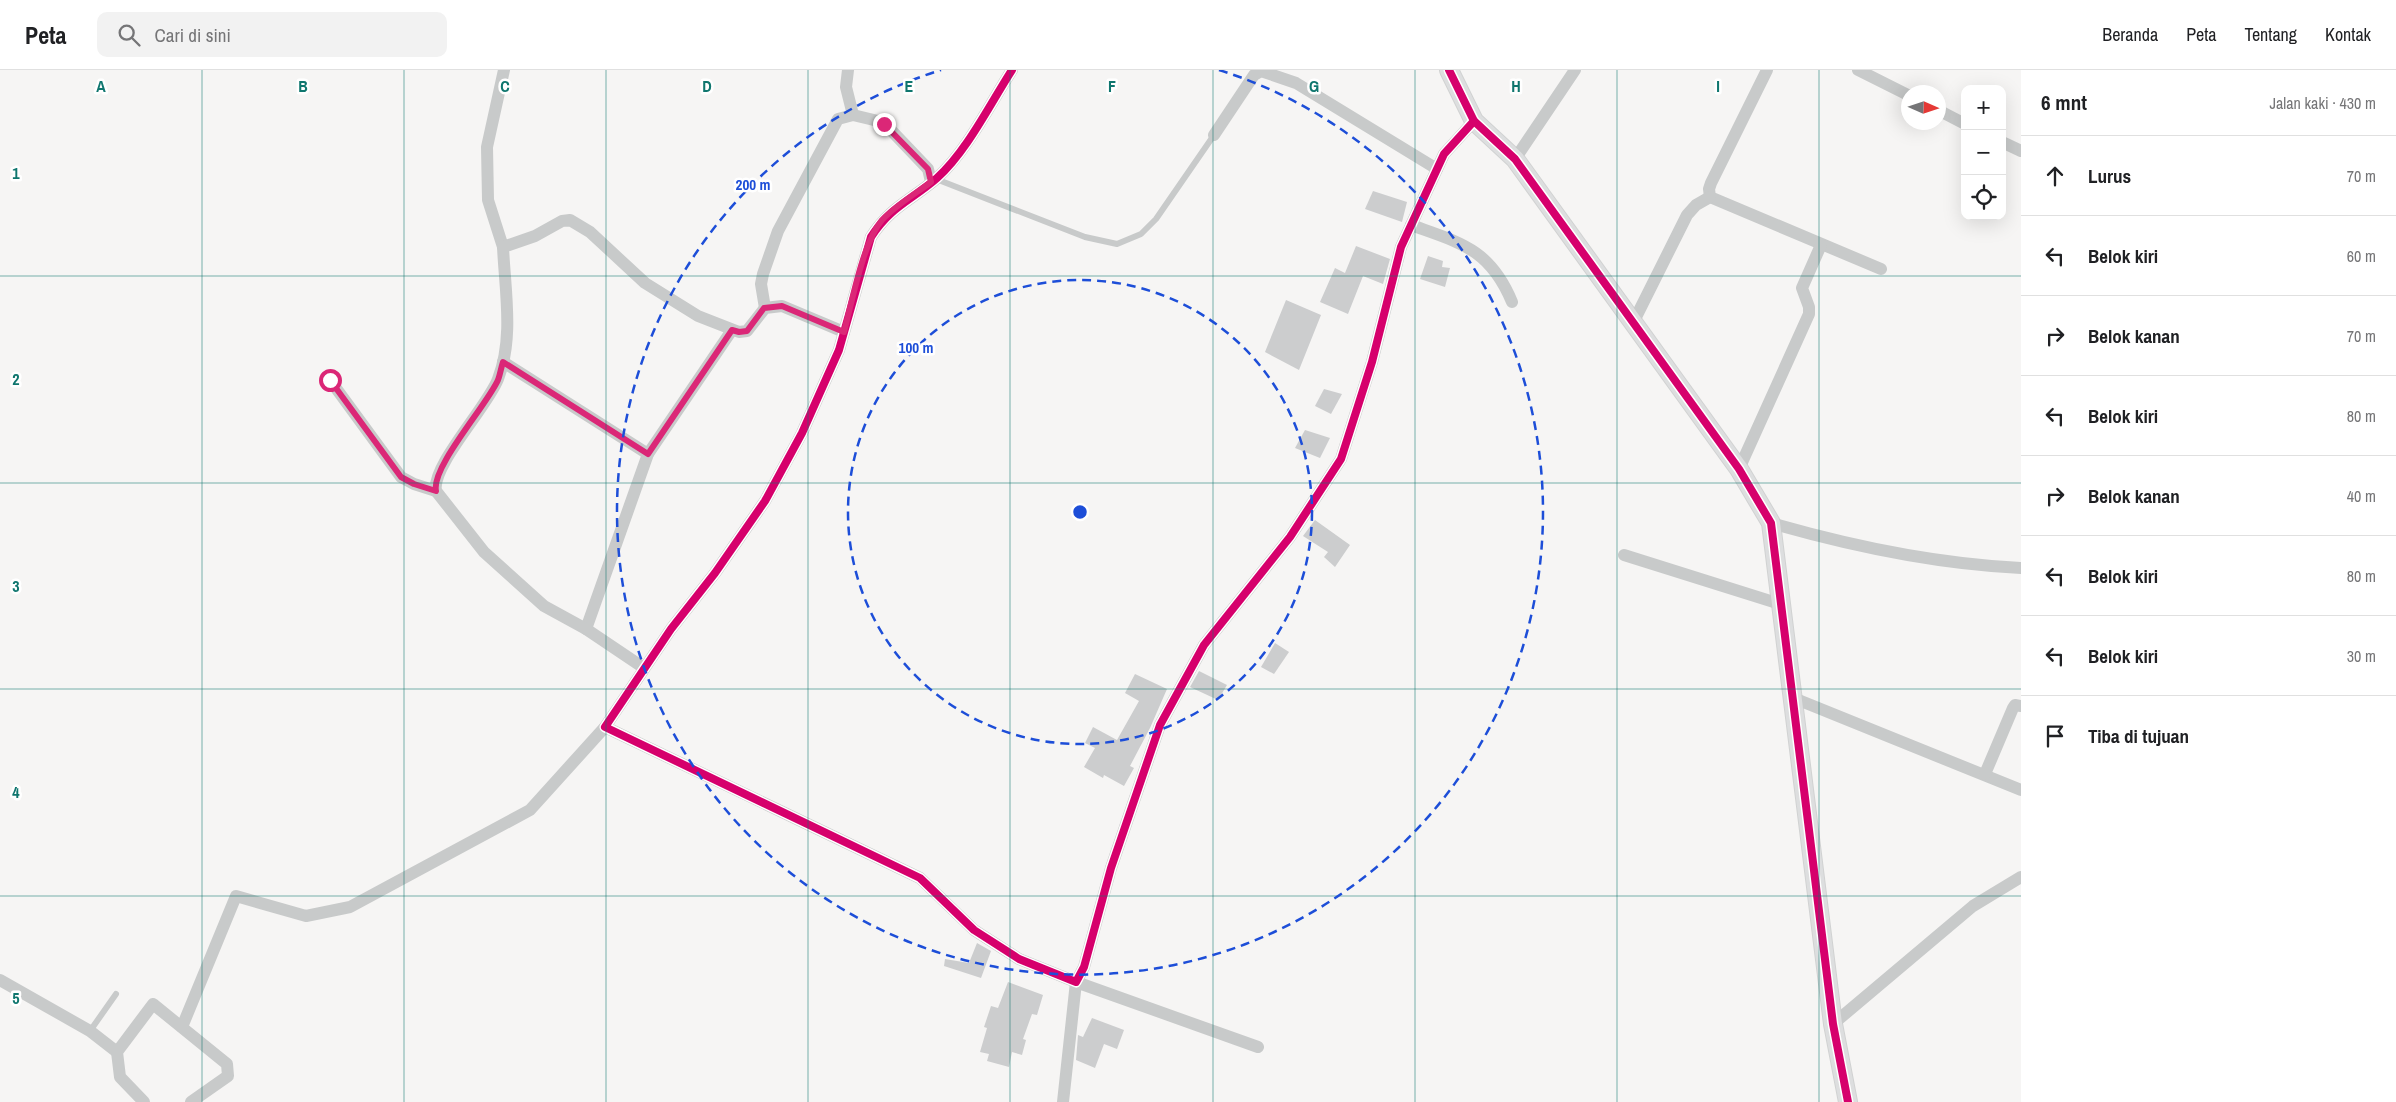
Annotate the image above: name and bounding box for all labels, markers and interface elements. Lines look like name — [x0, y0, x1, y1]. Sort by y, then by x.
search box — [97, 12, 447, 57]
text: Peta — [25, 19, 67, 51]
icon: search — [115, 21, 143, 49]
text: Cari di sini — [155, 22, 231, 48]
text: Beranda — [2102, 22, 2158, 47]
text: Peta — [2186, 22, 2217, 47]
text: Tentang — [2245, 22, 2297, 47]
text: Kontak — [2325, 22, 2371, 47]
text: A — [96, 75, 106, 97]
text: B — [298, 75, 308, 97]
text: C — [500, 75, 510, 97]
text: D — [702, 75, 712, 97]
text: E — [905, 75, 914, 97]
text: F — [1108, 75, 1116, 97]
text: G — [1309, 75, 1319, 97]
text: H — [1511, 75, 1521, 97]
text: I — [1716, 75, 1720, 97]
north arrow — [1901, 85, 1946, 130]
map controls — [1961, 85, 2006, 220]
button: + — [1961, 85, 2006, 130]
text: 6 mnt — [2041, 88, 2087, 117]
text: Jalan kaki · 430 m — [2270, 92, 2376, 114]
route end — [873, 113, 896, 136]
button: − — [1961, 130, 2006, 175]
text: 1 — [12, 162, 20, 184]
icon: ahead — [2041, 162, 2069, 190]
text: Lurus — [2088, 163, 2131, 189]
text: 70 m — [2347, 165, 2376, 187]
text: 200 m — [736, 174, 770, 195]
button: locate — [1961, 175, 2006, 220]
icon: left — [2041, 242, 2069, 270]
text: Belok kiri — [2088, 243, 2158, 269]
text: 60 m — [2347, 245, 2376, 267]
icon: right — [2041, 322, 2069, 350]
text: Belok kanan — [2088, 323, 2180, 349]
text: 70 m — [2347, 325, 2376, 347]
text: 100 m — [899, 337, 933, 358]
text: 2 — [12, 368, 20, 390]
route start — [319, 369, 342, 392]
icon: left — [2041, 402, 2069, 430]
text: Belok kiri — [2088, 403, 2158, 429]
text: 80 m — [2347, 405, 2376, 427]
icon: right — [2041, 482, 2069, 510]
text: Belok kanan — [2088, 483, 2180, 509]
text: 40 m — [2347, 485, 2376, 507]
centre of rings — [1071, 503, 1089, 521]
icon: left — [2041, 562, 2069, 590]
text: Belok kiri — [2088, 563, 2158, 589]
text: 80 m — [2347, 565, 2376, 587]
text: 3 — [12, 575, 20, 597]
icon: left — [2041, 642, 2069, 670]
text: Belok kiri — [2088, 643, 2158, 669]
text: 30 m — [2347, 645, 2376, 667]
icon: arrive — [2041, 722, 2069, 750]
text: Tiba di tujuan — [2088, 723, 2189, 749]
text: 4 — [12, 781, 20, 803]
text: 5 — [12, 987, 20, 1009]

